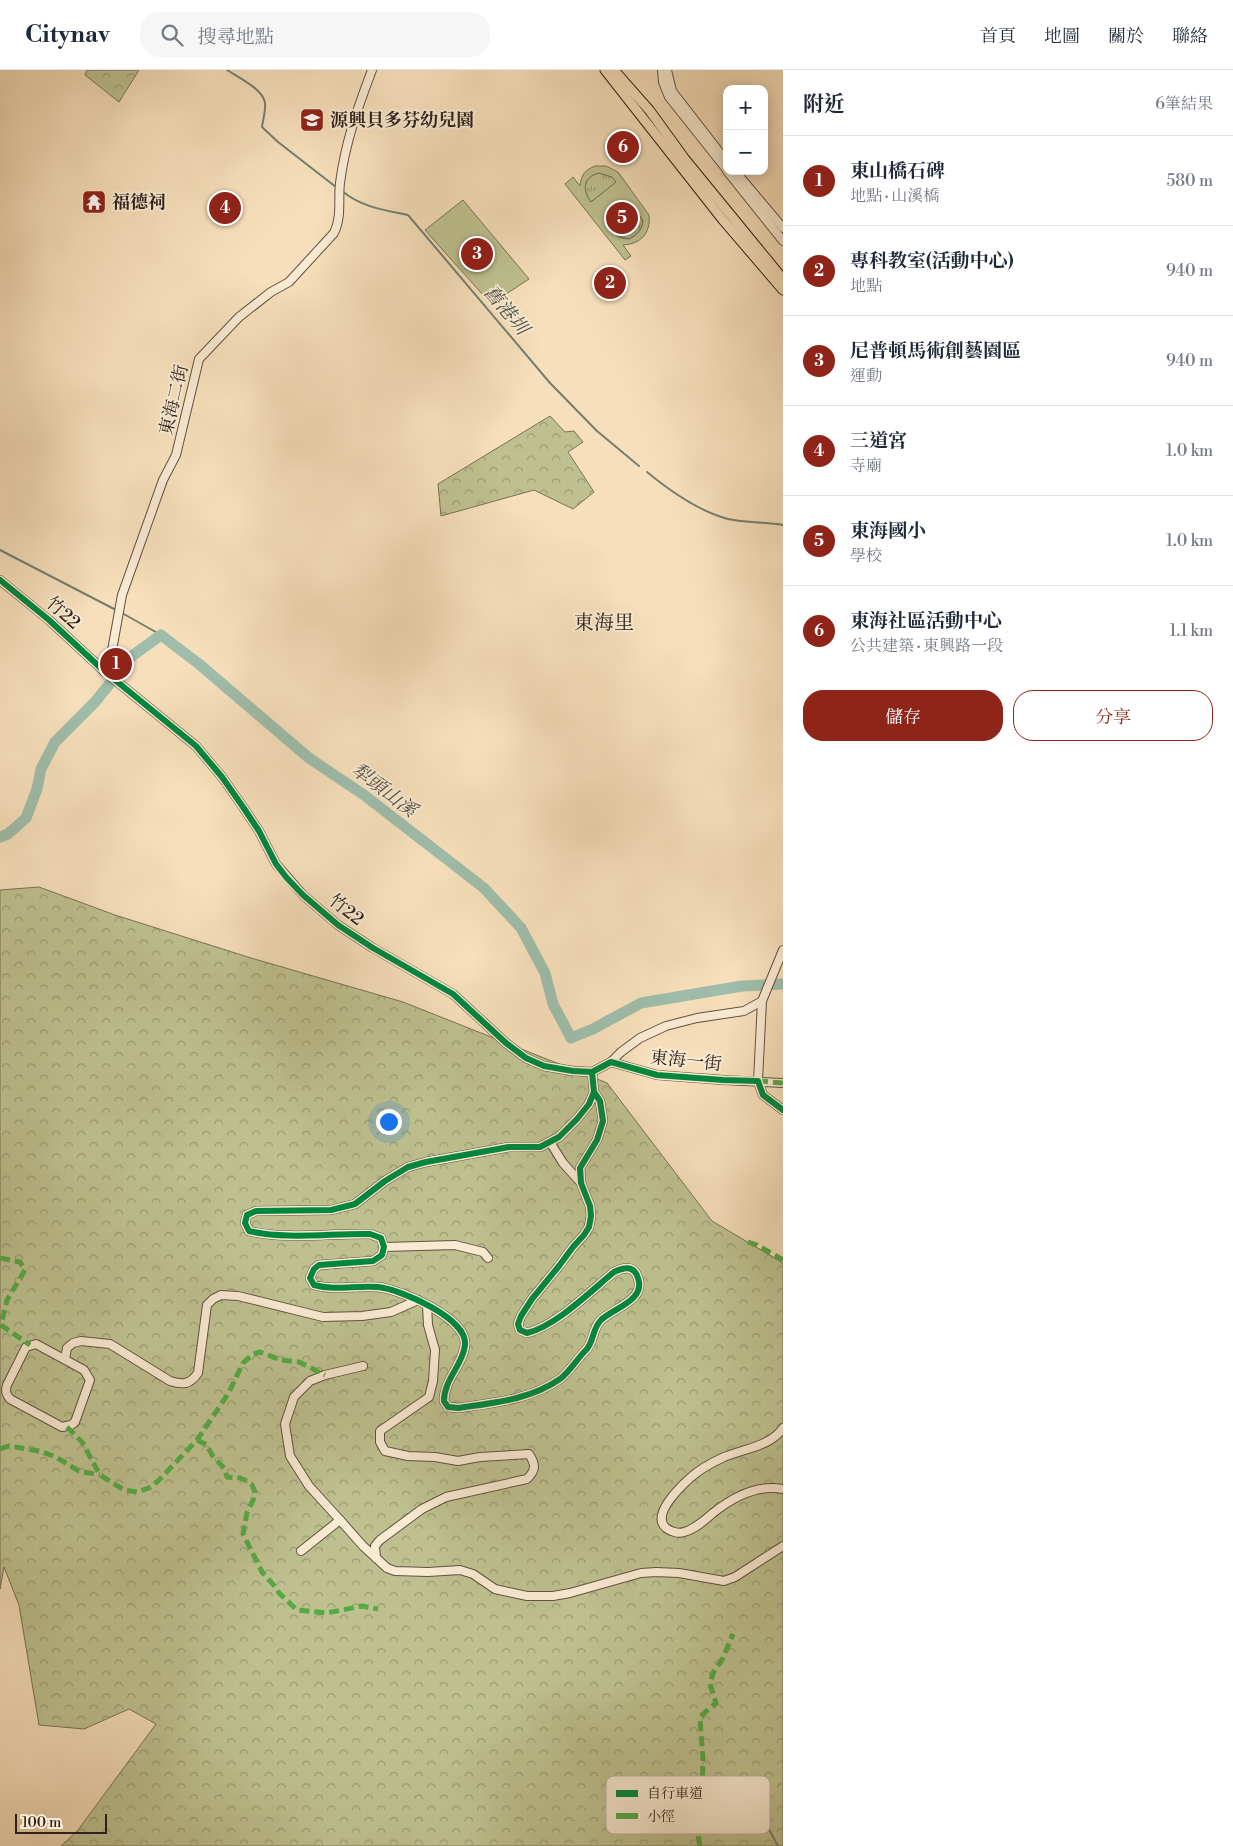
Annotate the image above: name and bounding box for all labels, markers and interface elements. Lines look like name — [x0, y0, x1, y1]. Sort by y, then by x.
search box — [140, 12, 490, 57]
text: Citynav — [25, 20, 110, 50]
icon: search — [158, 21, 186, 49]
text: 搜尋地點 — [198, 25, 274, 49]
text: 首頁 — [980, 25, 1016, 48]
text: 地圖 — [1044, 25, 1080, 48]
text: 關於 — [1108, 25, 1144, 48]
text: 聯絡 — [1172, 25, 1208, 48]
map controls — [723, 85, 768, 175]
button: + — [723, 85, 768, 130]
text: 附近 — [803, 92, 845, 118]
text: 6筆結果 — [1155, 94, 1213, 114]
school or university icon: 源興貝多芬幼兒園 — [299, 107, 325, 133]
place label: 源興貝多芬幼兒園 — [330, 109, 474, 132]
pin: 6 — [607, 128, 639, 166]
button: − — [723, 130, 768, 175]
text: 東山橋石碑 — [850, 159, 945, 183]
text: 1 — [815, 171, 823, 191]
text: 580 m — [1166, 171, 1213, 191]
text: 地點 · 山溪橋 — [850, 186, 939, 206]
temple icon: 福德祠 — [81, 189, 107, 215]
pin: 4 — [209, 189, 241, 227]
place label: 福德祠 — [112, 191, 166, 214]
pin: 5 — [606, 199, 638, 237]
pin: 3 — [461, 235, 493, 273]
text: 專科教室(活動中心) — [850, 249, 1014, 273]
text: 2 — [814, 261, 824, 281]
text: 940 m — [1166, 261, 1213, 281]
pin: 2 — [594, 264, 626, 302]
text: 地點 — [850, 276, 882, 296]
water label: 舊港圳 — [478, 280, 535, 342]
text: 尼普頓馬術創藝園區 — [850, 339, 1021, 363]
text: 3 — [814, 351, 824, 371]
text: 940 m — [1166, 351, 1213, 371]
street label: 東海二街 — [155, 362, 193, 438]
text: 運動 — [850, 366, 882, 386]
text: 三道宮 — [850, 429, 907, 453]
text: 4 — [814, 441, 824, 461]
text: 1.0 km — [1166, 441, 1213, 461]
text: 寺廟 — [850, 456, 882, 476]
text: 東海國小 — [850, 519, 926, 543]
text: 5 — [814, 531, 824, 551]
text: 1.0 km — [1166, 531, 1213, 551]
text: 學校 — [850, 546, 882, 566]
street label: 竹22 — [41, 592, 85, 634]
text: 東海社區活動中心 — [850, 609, 1002, 633]
district label: 東海里 — [574, 611, 634, 636]
text: 6 — [814, 621, 824, 641]
text: 1.1 km — [1169, 621, 1213, 641]
text: 公共建築 · 東興路一段 — [850, 636, 1003, 656]
pin: 1 — [100, 645, 132, 683]
button: 儲存 — [803, 690, 1003, 741]
button: 分享 — [1013, 690, 1213, 741]
water label: 犁頭山溪 — [346, 758, 423, 824]
street label: 竹22 — [324, 889, 368, 931]
street label: 東海一街 — [649, 1046, 723, 1076]
your location — [376, 1109, 402, 1135]
legend — [606, 1776, 770, 1834]
text: 自行車道 — [647, 1785, 703, 1803]
text: 小徑 — [647, 1808, 675, 1826]
scale bar — [15, 1811, 108, 1834]
text: 100 m — [22, 1814, 61, 1832]

